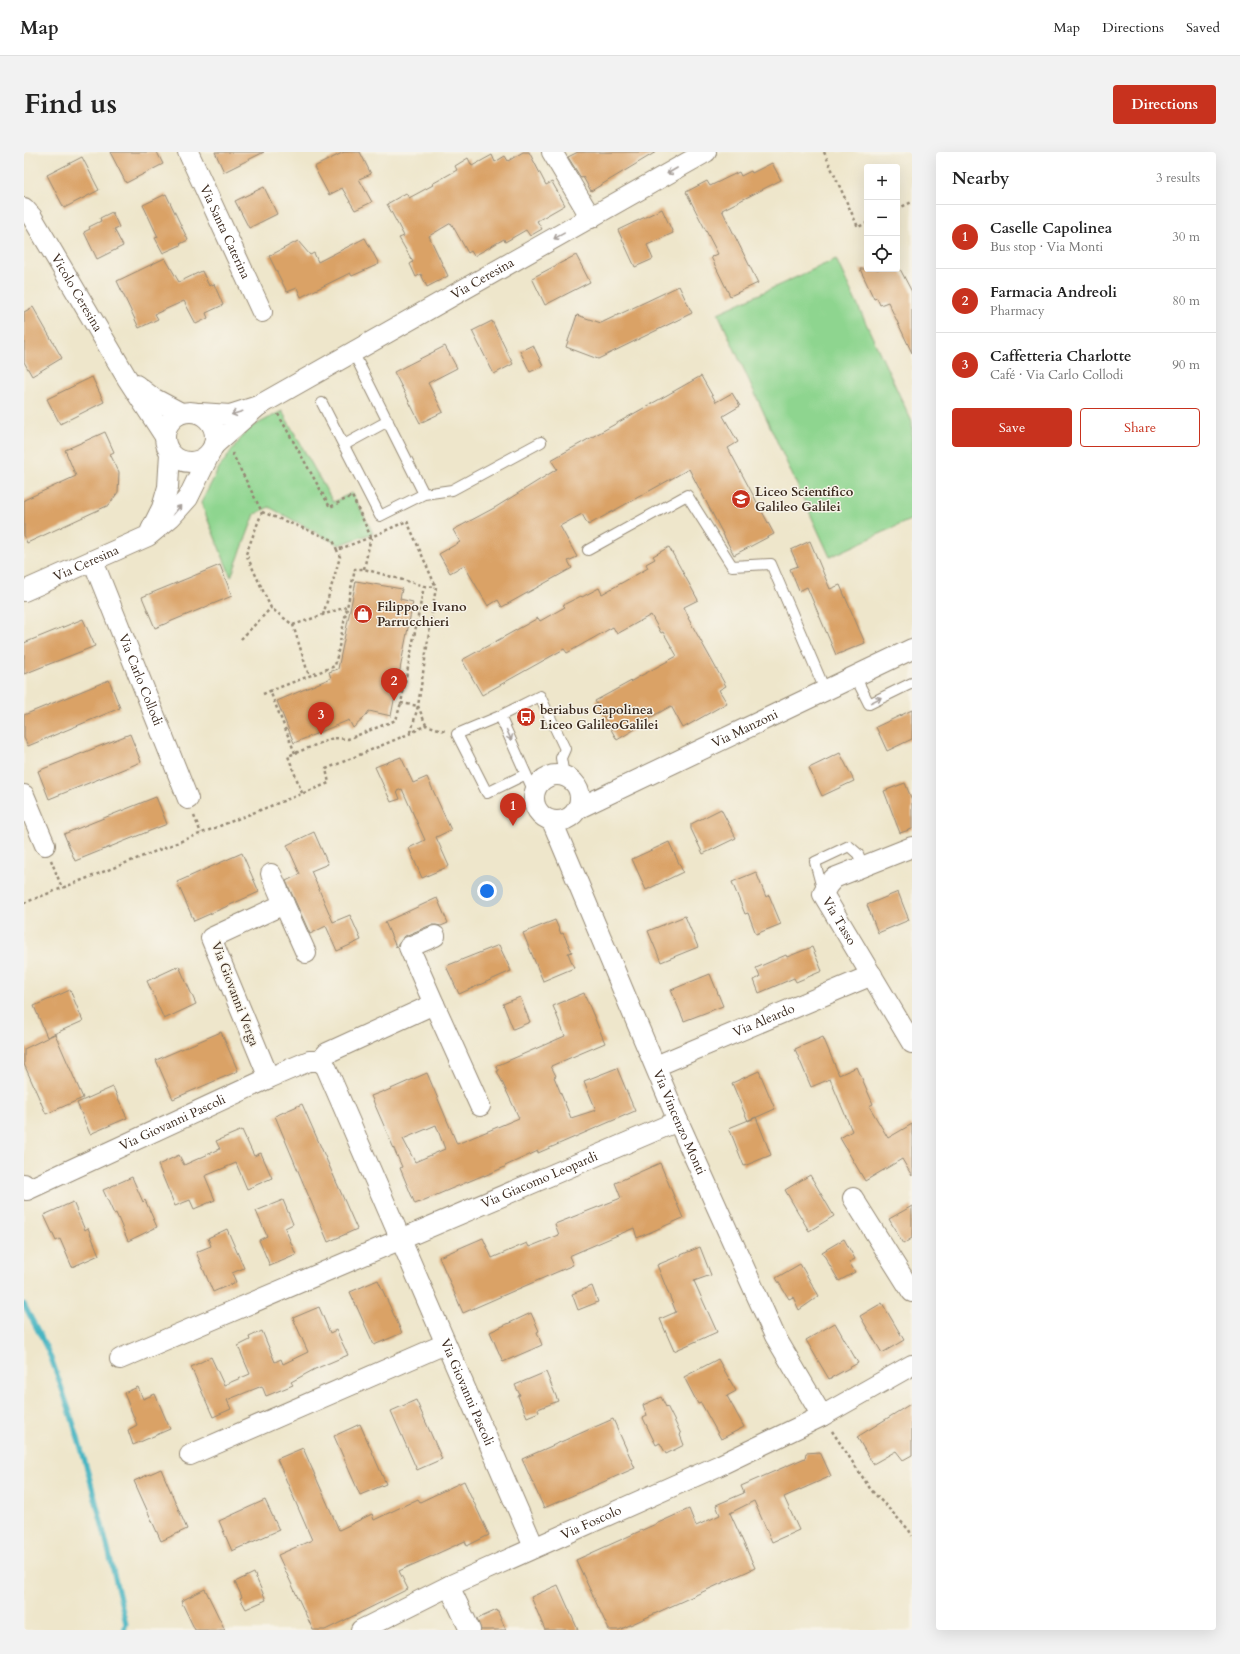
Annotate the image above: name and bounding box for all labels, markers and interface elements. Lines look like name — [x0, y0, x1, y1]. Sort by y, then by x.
text: Map — [20, 15, 59, 41]
text: Map — [1054, 18, 1080, 37]
text: Directions — [1102, 18, 1164, 37]
text: Saved — [1186, 18, 1220, 37]
text: Find us — [24, 85, 117, 123]
button: Directions — [1113, 85, 1216, 124]
map controls — [864, 164, 900, 272]
button: + — [864, 164, 900, 200]
text: Nearby — [952, 167, 1009, 190]
one-way arrow — [667, 168, 679, 176]
text: 3 results — [1156, 169, 1200, 187]
street label: Via Santa Caterina — [195, 182, 255, 282]
button: − — [864, 200, 900, 236]
text: Caselle Capolinea — [990, 218, 1112, 238]
text: 1 — [962, 228, 968, 246]
text: 30 m — [1172, 228, 1200, 246]
one-way arrow — [554, 232, 566, 240]
button: locate — [864, 236, 900, 272]
text: Bus stop · Via Monti — [990, 238, 1103, 256]
street label: Vicolo Ceresina — [47, 250, 107, 335]
street label: Via Ceresina — [448, 254, 518, 304]
text: Farmacia Andreoli — [990, 282, 1117, 302]
text: 2 — [962, 292, 968, 310]
text: 80 m — [1172, 292, 1200, 310]
text: Pharmacy — [990, 302, 1045, 320]
text: Caffetteria Charlotte — [990, 346, 1131, 366]
text: 3 — [962, 356, 968, 374]
text: 90 m — [1172, 356, 1200, 374]
text: Café · Via Carlo Collodi — [990, 366, 1123, 384]
button: Save — [952, 408, 1072, 447]
button: Share — [1080, 408, 1200, 447]
one-way arrow — [231, 410, 244, 417]
place label: Liceo Scientifico Galileo Galilei — [755, 483, 854, 516]
school or university icon: Liceo Scientifico Galileo Galilei — [730, 488, 752, 510]
one-way arrow — [173, 505, 182, 516]
street label: Via Ceresina — [51, 541, 122, 586]
place label: Filippo e Ivano Parrucchieri — [377, 598, 467, 631]
shop icon: Filippo e Ivano Parrucchieri — [352, 603, 374, 625]
street label: Via Carlo Collodi — [114, 631, 167, 729]
pin: 2 — [381, 668, 407, 701]
one-way arrow — [870, 696, 882, 703]
place label: beriabus Capolinea Liceo GalileoGalilei — [540, 701, 658, 734]
pin: 3 — [308, 702, 334, 735]
street label: Via Manzoni — [709, 705, 781, 752]
bus stop icon: beriabus Capolinea Liceo GalileoGalilei — [515, 706, 537, 728]
one-way arrow — [505, 728, 513, 740]
pin: 1 — [500, 793, 526, 826]
your location — [477, 881, 497, 901]
street label: Via Tasso — [818, 894, 861, 949]
street label: Via Giovanni Verga — [207, 939, 263, 1049]
street label: Via Aleardo — [730, 1000, 797, 1042]
street label: Via Vincenzo Monti — [648, 1067, 710, 1178]
street label: Via Giovanni Pascoli — [116, 1090, 229, 1155]
street label: Via Giacomo Leopardi — [478, 1147, 601, 1213]
street label: Via Giovanni Pascoli — [436, 1336, 498, 1449]
street label: Via Foscolo — [558, 1501, 624, 1544]

